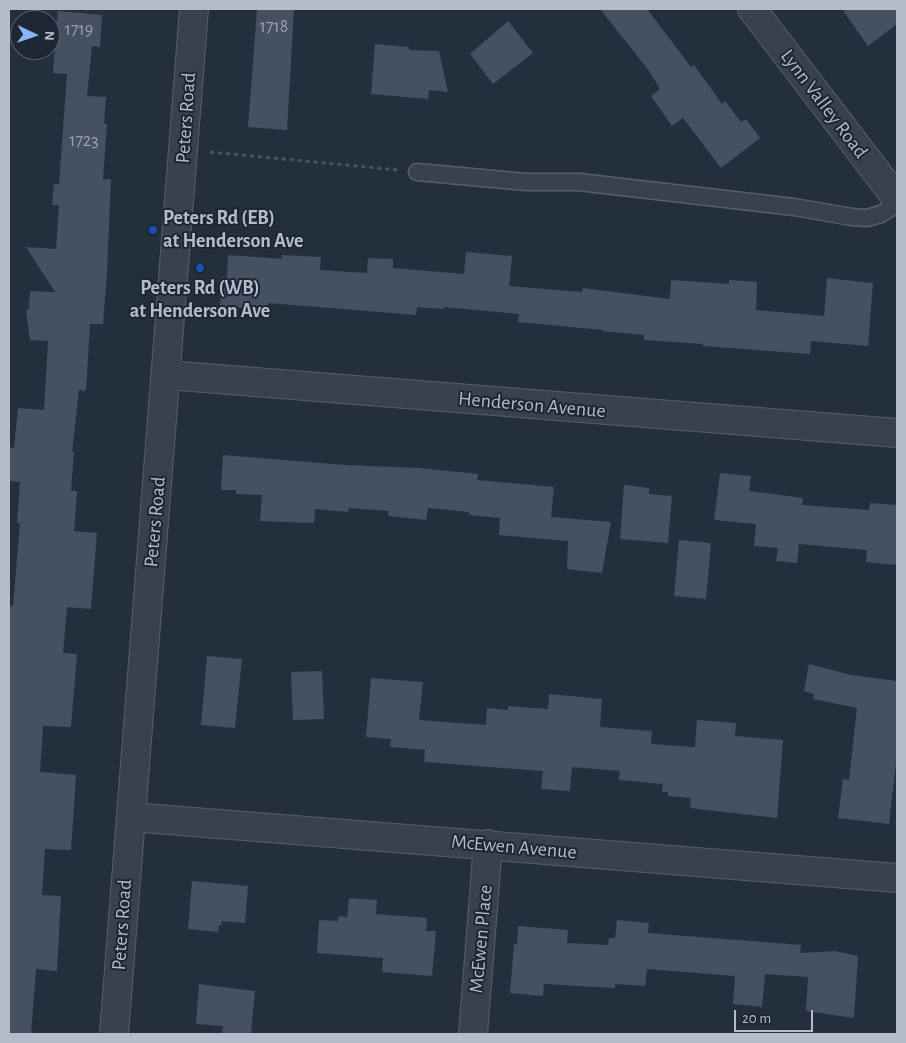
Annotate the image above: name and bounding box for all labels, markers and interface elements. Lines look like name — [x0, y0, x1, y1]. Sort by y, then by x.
north arrow — [10, 10, 60, 60]
house number: 1718 — [260, 16, 288, 38]
house number: 1719 — [65, 19, 93, 41]
text: N — [42, 30, 56, 41]
street label: Lynn Valley Road — [775, 45, 873, 163]
street label: Peters Road — [171, 72, 201, 164]
house number: 1723 — [69, 130, 99, 152]
place label: Peters Rd (EB) at Henderson Ave — [163, 206, 304, 253]
marker: Peters Rd (EB) at Henderson Ave — [147, 224, 159, 236]
marker: Peters Rd (WB) at Henderson Ave — [194, 262, 206, 274]
place label: Peters Rd (WB) at Henderson Ave — [130, 276, 270, 323]
street label: Henderson Avenue — [457, 387, 607, 423]
street label: Peters Road — [139, 476, 171, 568]
street label: McEwen Avenue — [450, 830, 578, 864]
street label: Peters Road — [107, 879, 137, 971]
street label: McEwen Place — [464, 884, 498, 994]
scale bar — [736, 1000, 815, 1032]
text: 20 m — [742, 1011, 771, 1026]

